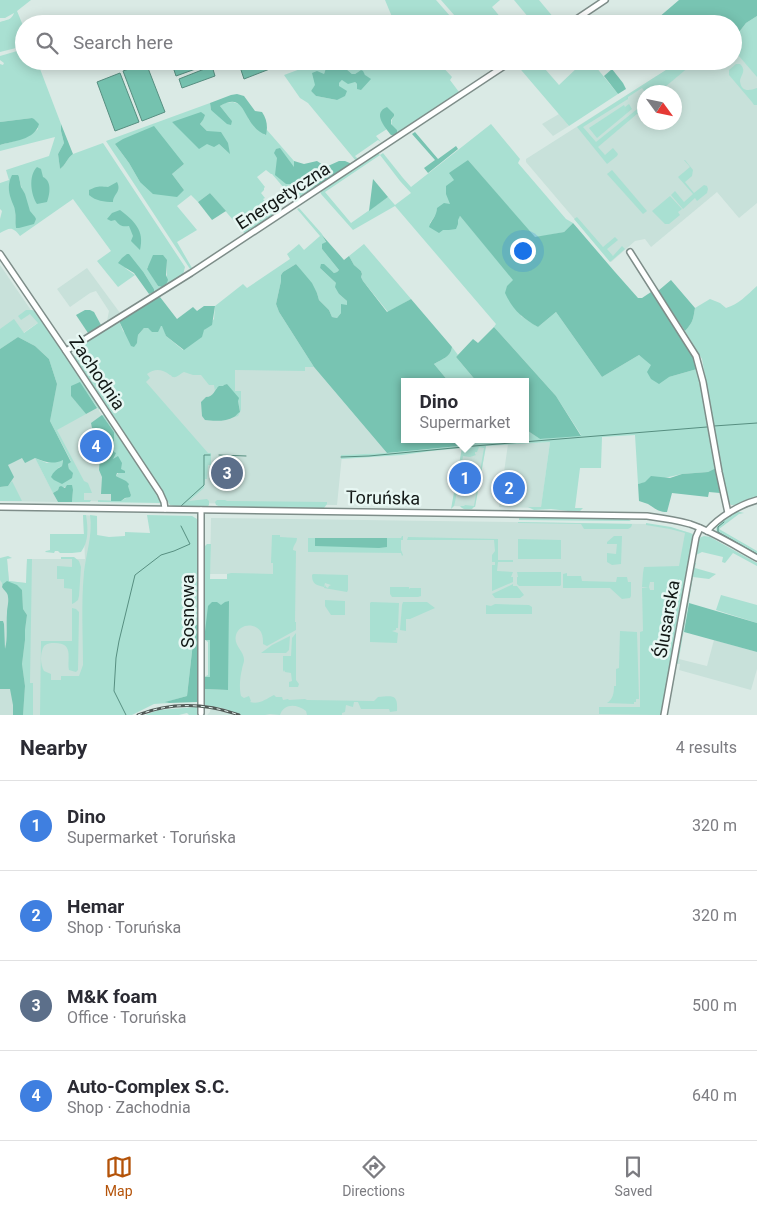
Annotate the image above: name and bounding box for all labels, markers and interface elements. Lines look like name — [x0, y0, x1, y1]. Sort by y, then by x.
search box — [15, 15, 742, 70]
icon: search — [33, 29, 61, 57]
text: Search here — [73, 31, 173, 54]
north arrow — [637, 85, 682, 130]
street label: Energetyczna — [232, 157, 334, 234]
your location — [510, 238, 536, 264]
street label: Zachodnia — [65, 332, 130, 414]
popup — [401, 378, 529, 443]
text: Dino — [419, 390, 458, 413]
text: Supermarket — [419, 413, 511, 432]
pin: 4 — [80, 427, 112, 465]
pin: 3 — [211, 454, 243, 492]
pin: 1 — [449, 459, 481, 497]
pin: 2 — [493, 469, 525, 507]
street label: Toruńska — [346, 486, 420, 509]
street label: Sosnowa — [177, 574, 198, 648]
street label: Ślusarska — [649, 578, 684, 659]
text: Nearby — [20, 736, 87, 760]
text: 4 results — [676, 738, 737, 757]
text: Dino — [67, 805, 106, 828]
text: 1 — [31, 816, 41, 835]
text: 320 m — [692, 816, 737, 835]
text: Supermarket · Toruńska — [67, 828, 236, 847]
text: Hemar — [67, 895, 124, 918]
text: 2 — [31, 906, 41, 925]
text: 320 m — [692, 906, 737, 925]
text: Shop · Toruńska — [67, 918, 181, 937]
text: M&K foam — [67, 985, 157, 1008]
text: 3 — [31, 996, 41, 1015]
text: 500 m — [692, 996, 737, 1015]
text: Office · Toruńska — [67, 1008, 186, 1027]
text: Auto-Complex S.C. — [67, 1075, 230, 1098]
text: 4 — [31, 1086, 41, 1105]
text: 640 m — [692, 1086, 737, 1105]
text: Shop · Zachodnia — [67, 1098, 191, 1117]
tab: Map — [105, 1153, 133, 1199]
tab: Directions — [342, 1153, 405, 1199]
tab: Saved — [614, 1153, 652, 1199]

